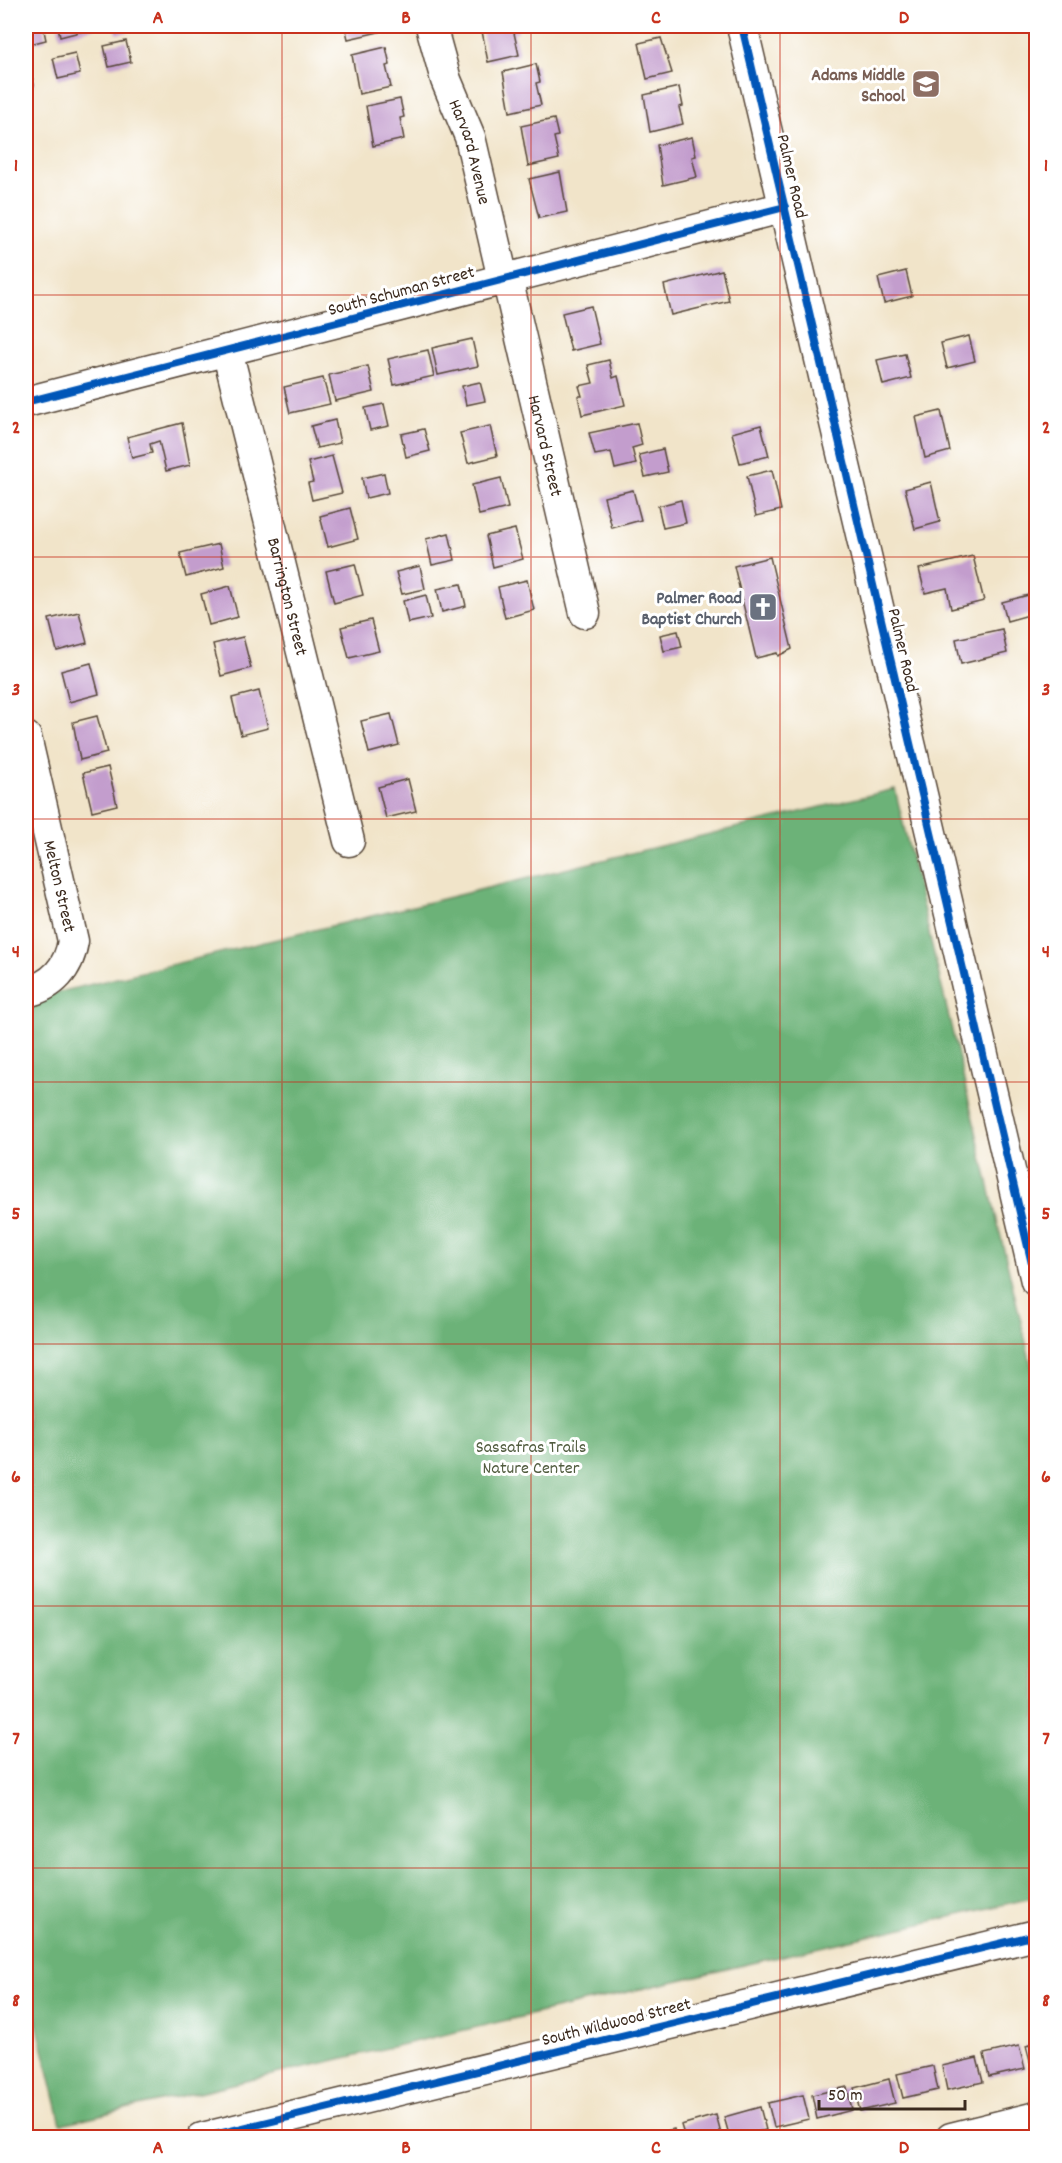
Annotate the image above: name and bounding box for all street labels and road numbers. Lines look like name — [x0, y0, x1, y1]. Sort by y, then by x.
street label: Harvard Avenue — [441, 96, 495, 207]
street label: Palmer Road — [769, 132, 812, 221]
street label: South Schuman Street — [326, 261, 478, 324]
street label: Harvard Street — [520, 393, 568, 500]
street label: Barrington Street — [259, 535, 313, 659]
street label: Palmer Road — [880, 606, 923, 695]
street label: Melton Street — [35, 838, 81, 935]
street label: South Wildwood Street — [539, 1993, 694, 2054]

